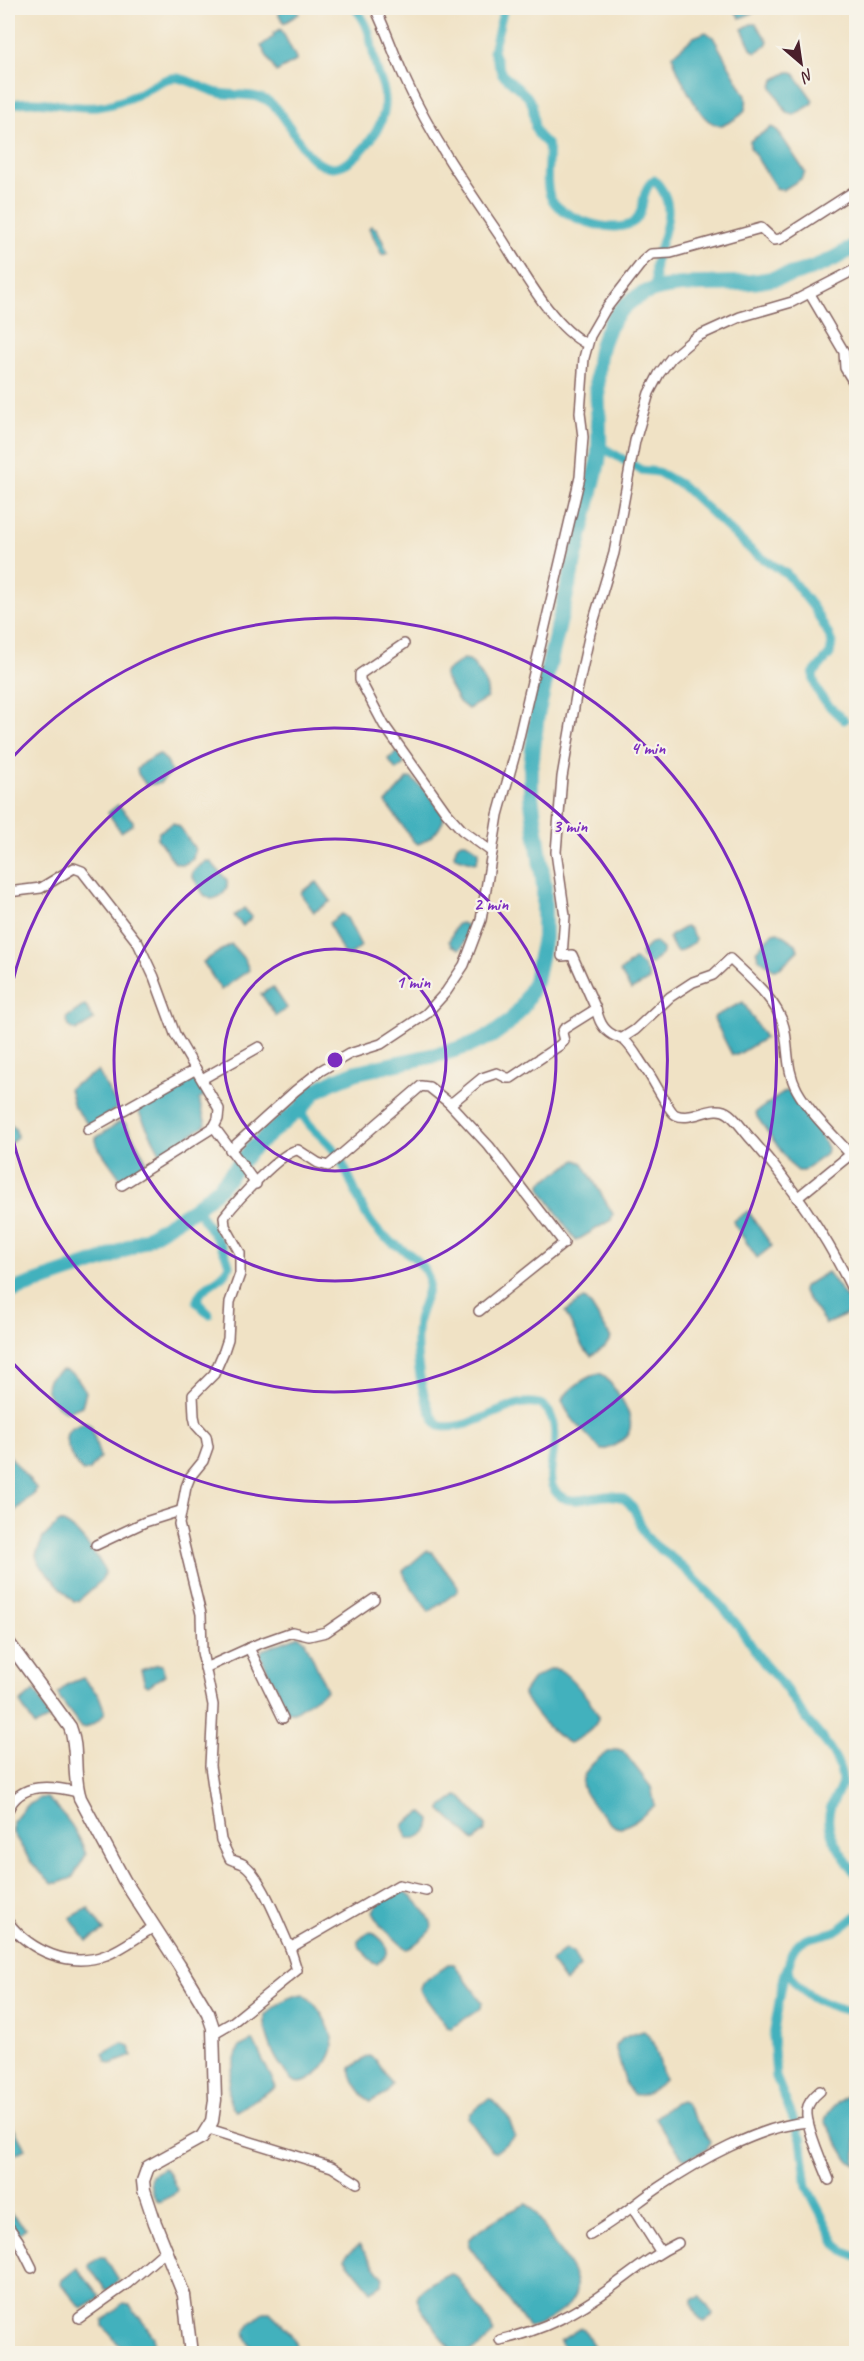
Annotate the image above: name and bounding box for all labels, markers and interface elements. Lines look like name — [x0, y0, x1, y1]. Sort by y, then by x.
north arrow — [771, 33, 831, 93]
text: N — [796, 64, 817, 88]
text: 4 min — [631, 737, 666, 759]
text: 3 min — [553, 815, 588, 837]
text: 2 min — [474, 893, 509, 915]
text: 1 min — [396, 971, 431, 993]
centre of rings — [325, 1050, 345, 1070]

